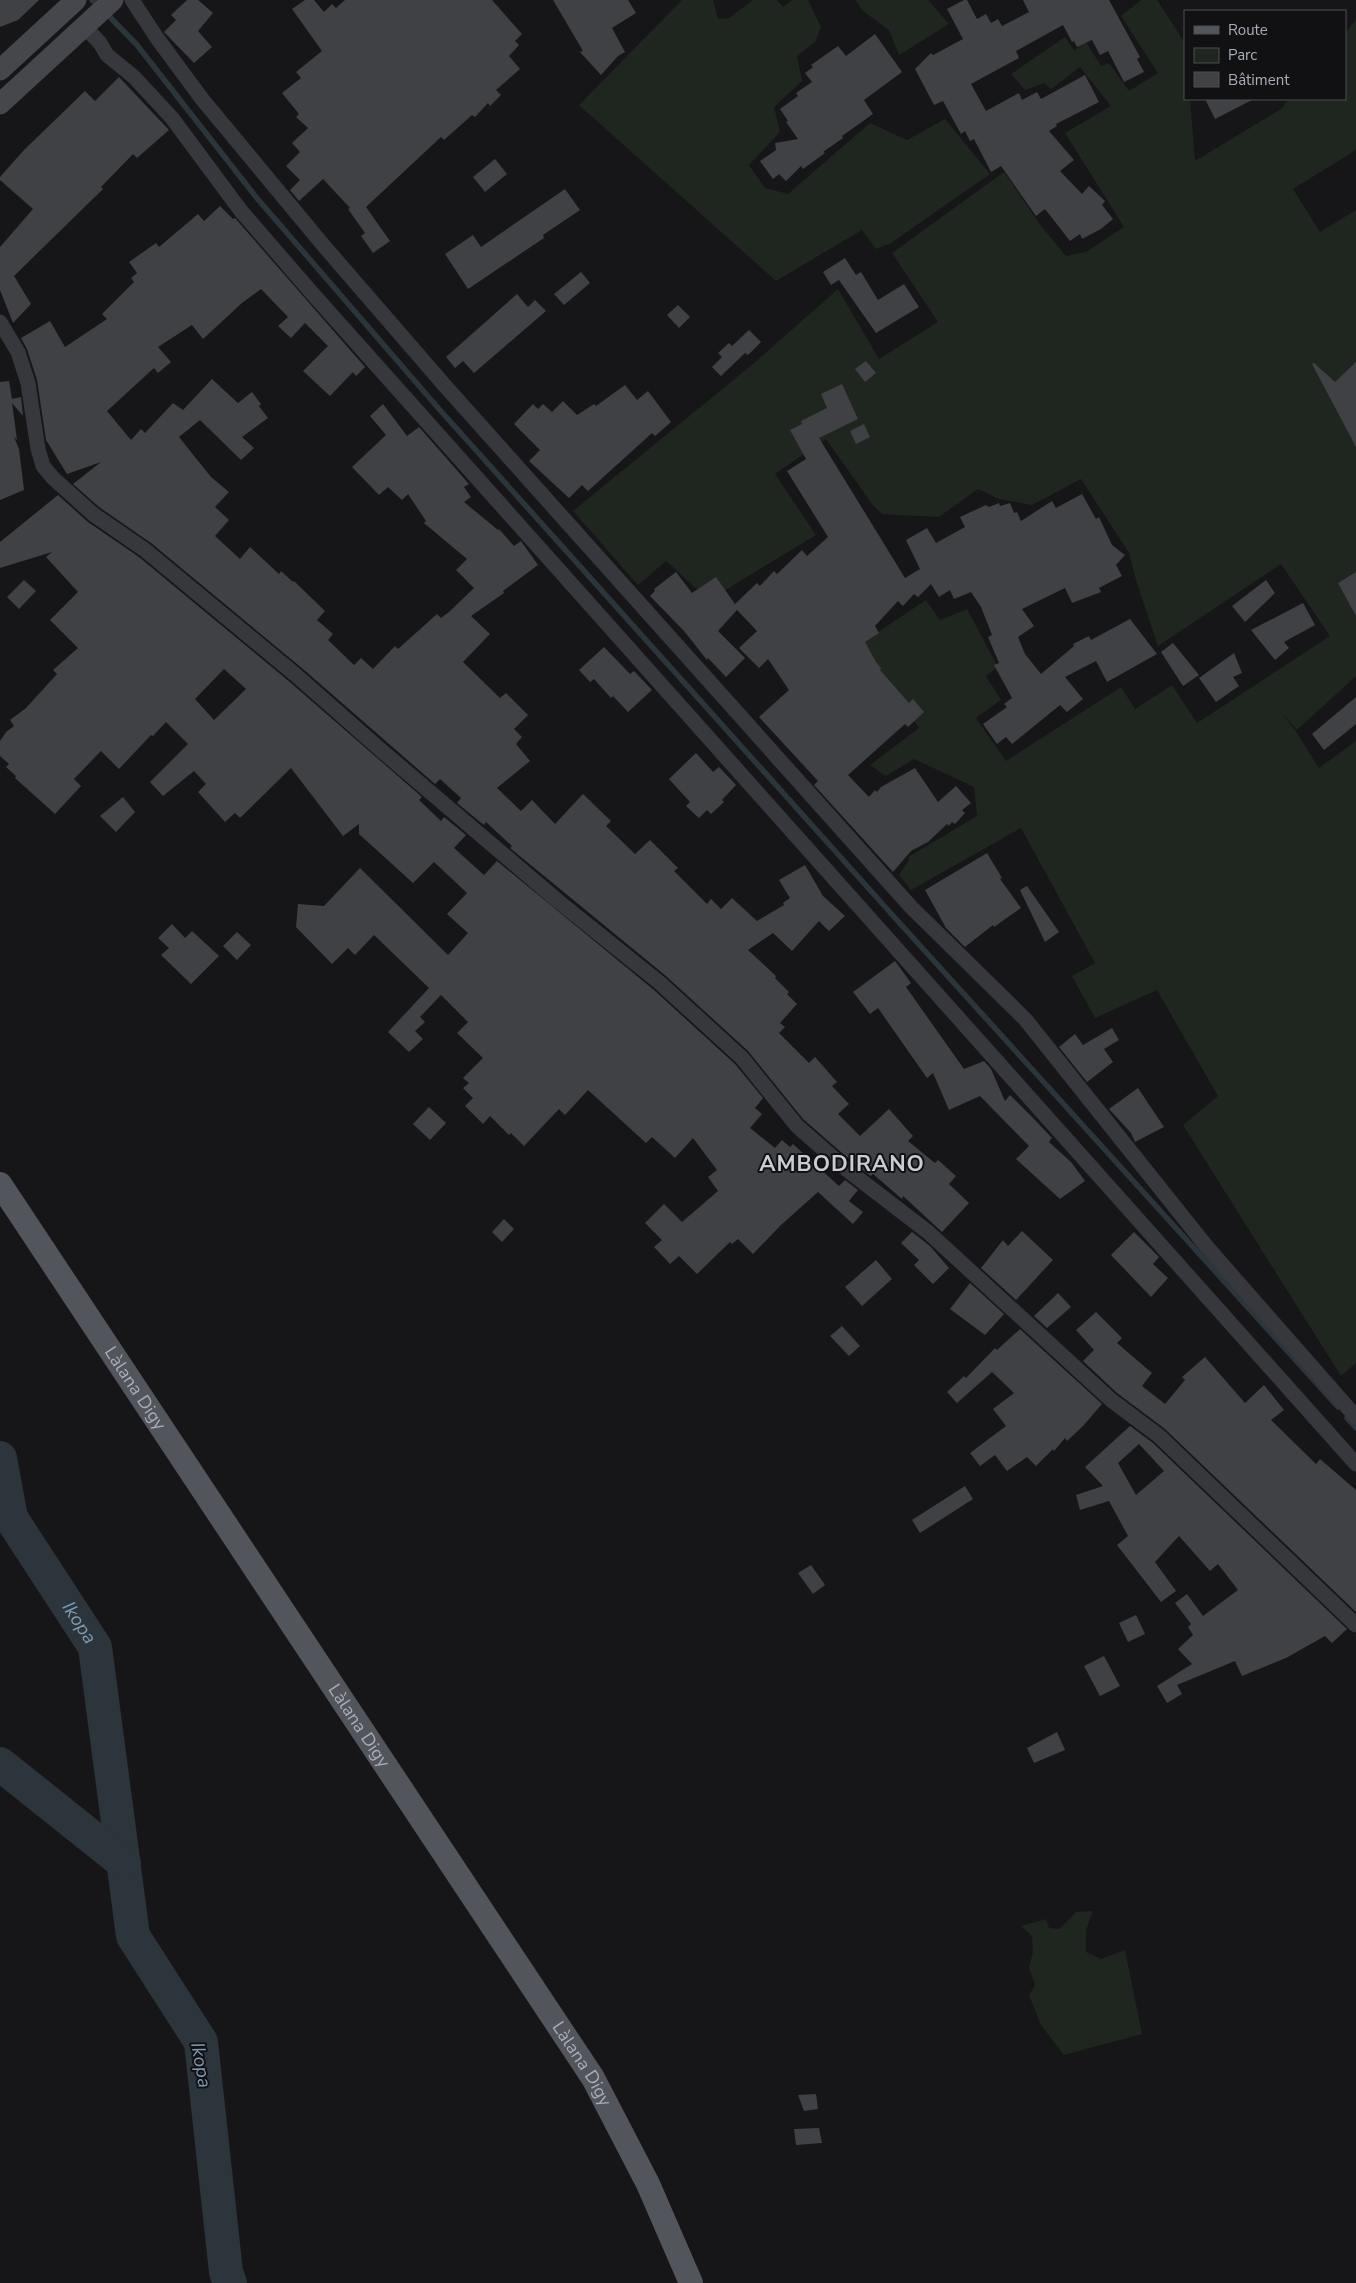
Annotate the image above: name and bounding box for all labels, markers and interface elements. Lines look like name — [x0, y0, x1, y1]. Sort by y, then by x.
legend — [1184, 10, 1346, 100]
text: Route — [1228, 20, 1268, 40]
text: Parc — [1228, 45, 1257, 65]
text: Bâtiment — [1228, 70, 1290, 90]
district label: AMBODIRANO — [759, 1149, 925, 1179]
street label: Làlana Digy — [99, 1342, 172, 1435]
water label: Ikopa — [56, 1596, 103, 1649]
street label: Làlana Digy — [323, 1679, 396, 1773]
street label: Làlana Digy — [547, 2017, 618, 2111]
water label: Ikopa — [184, 2040, 218, 2090]

